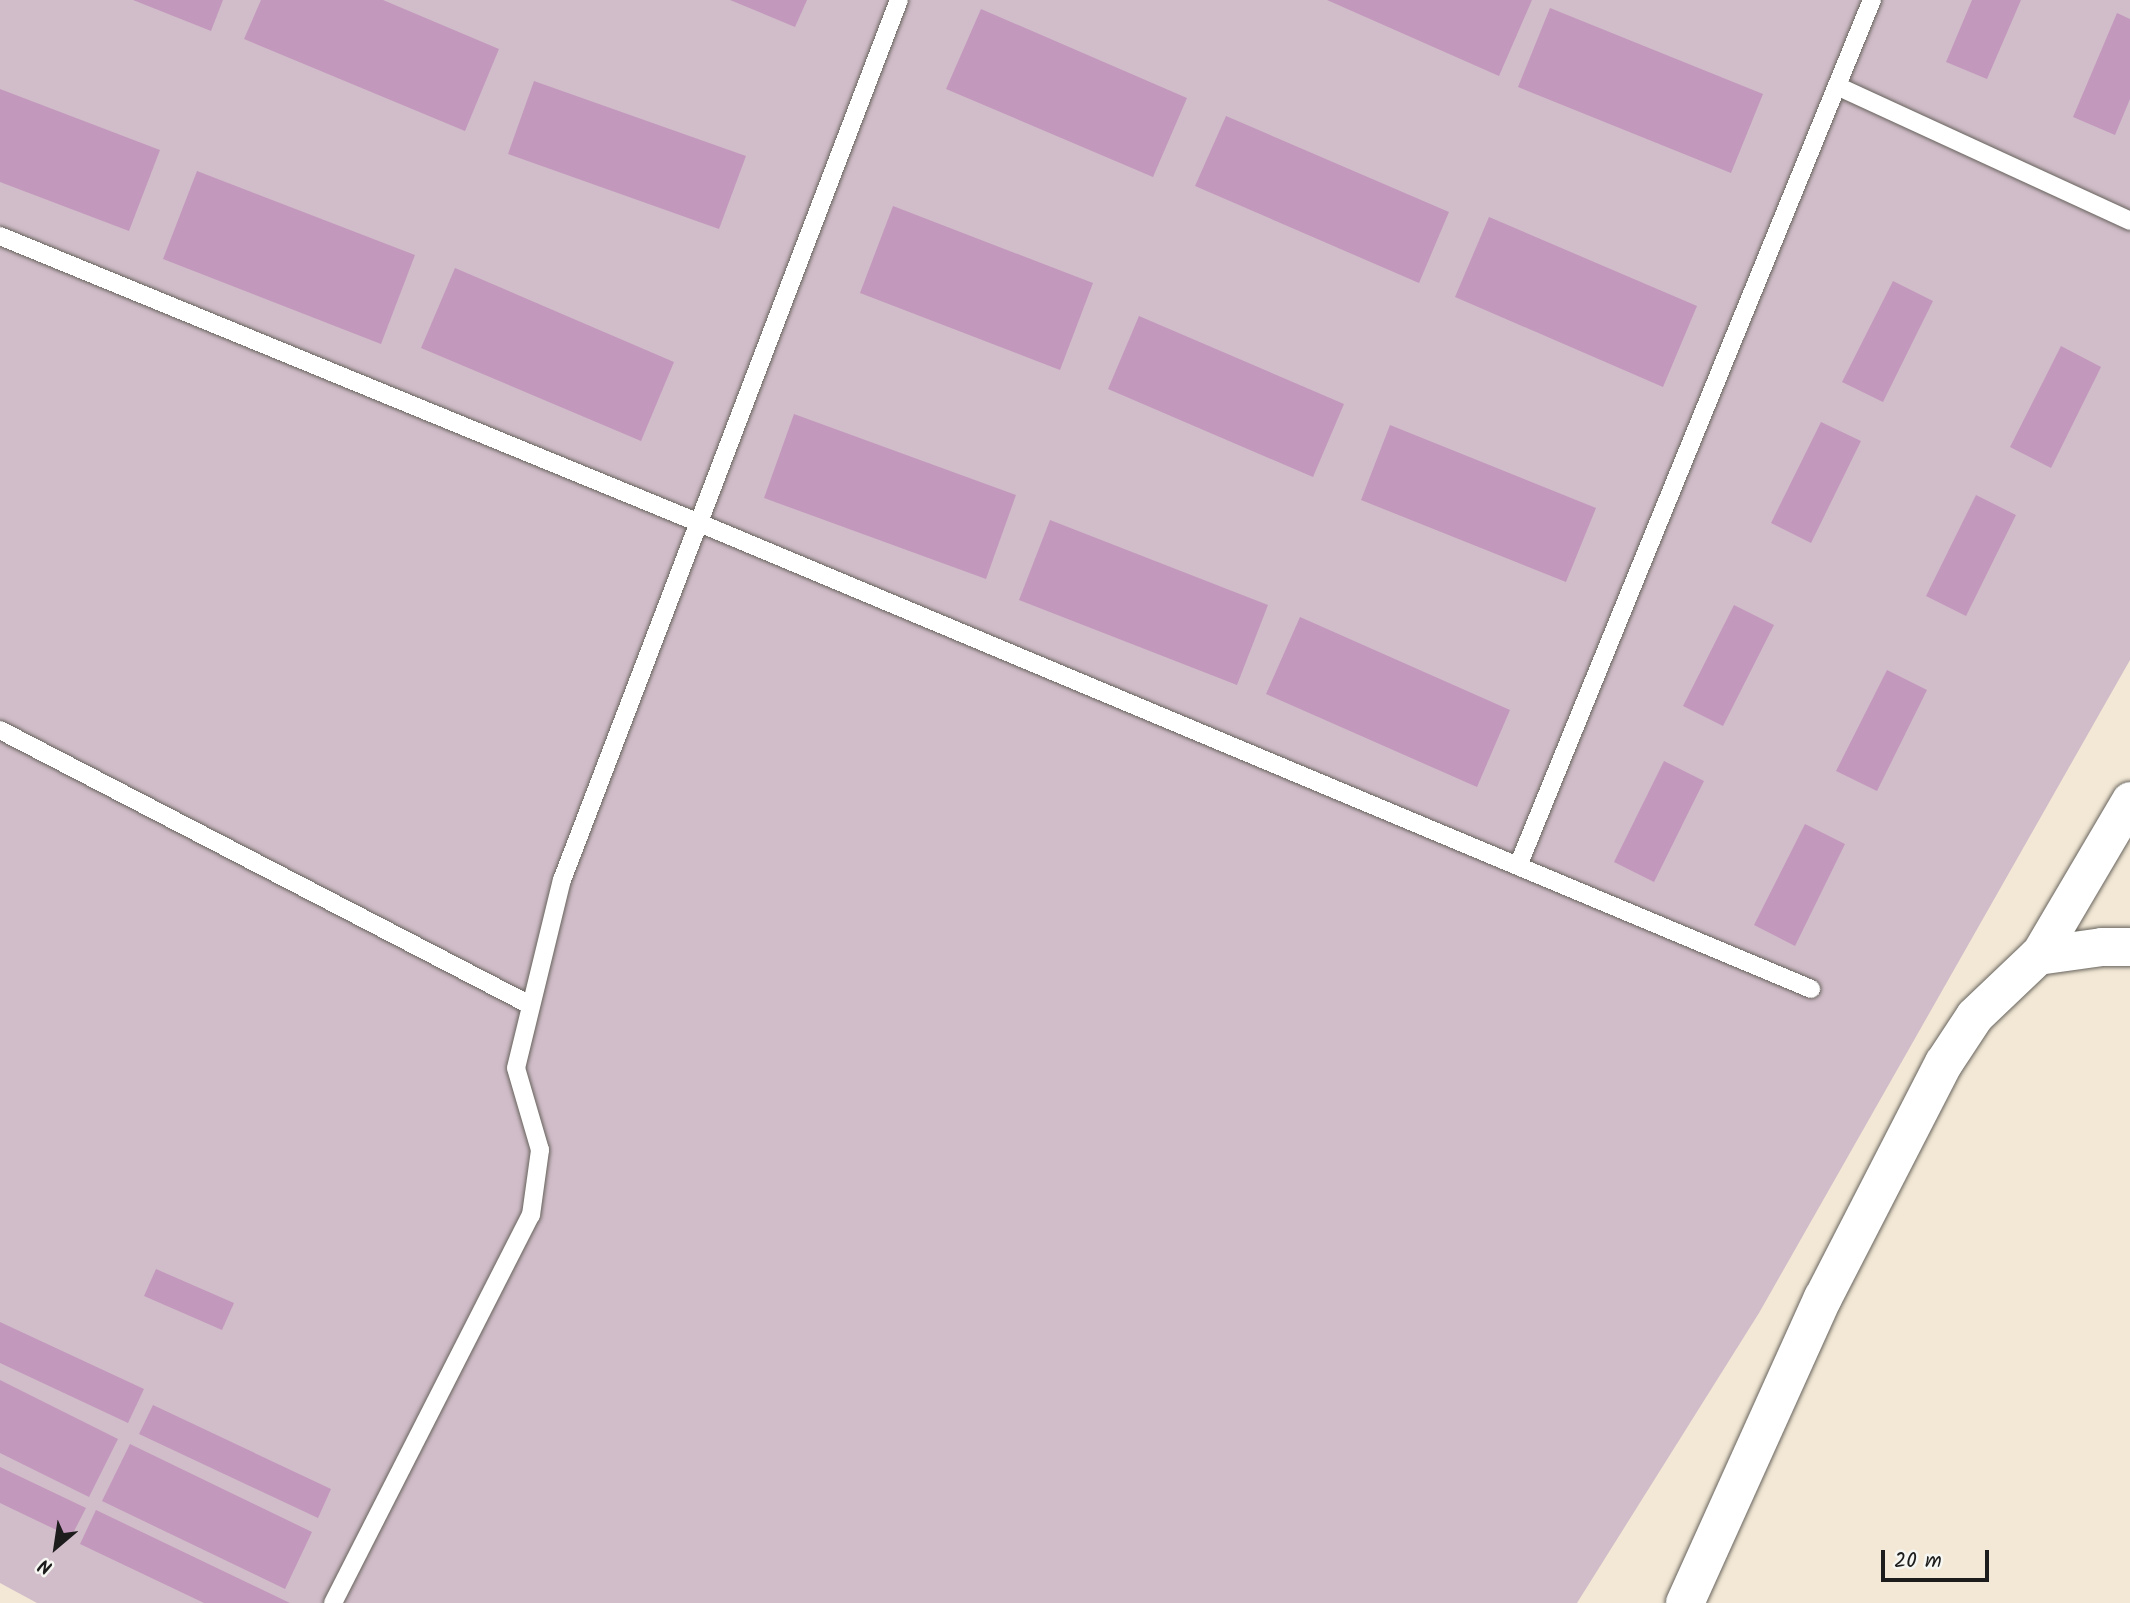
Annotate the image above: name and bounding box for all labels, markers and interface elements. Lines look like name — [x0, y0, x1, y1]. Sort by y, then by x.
north arrow — [21, 1512, 91, 1582]
scale bar — [1885, 1536, 1994, 1580]
text: 20 m — [1894, 1545, 1942, 1578]
text: N — [33, 1549, 58, 1581]

